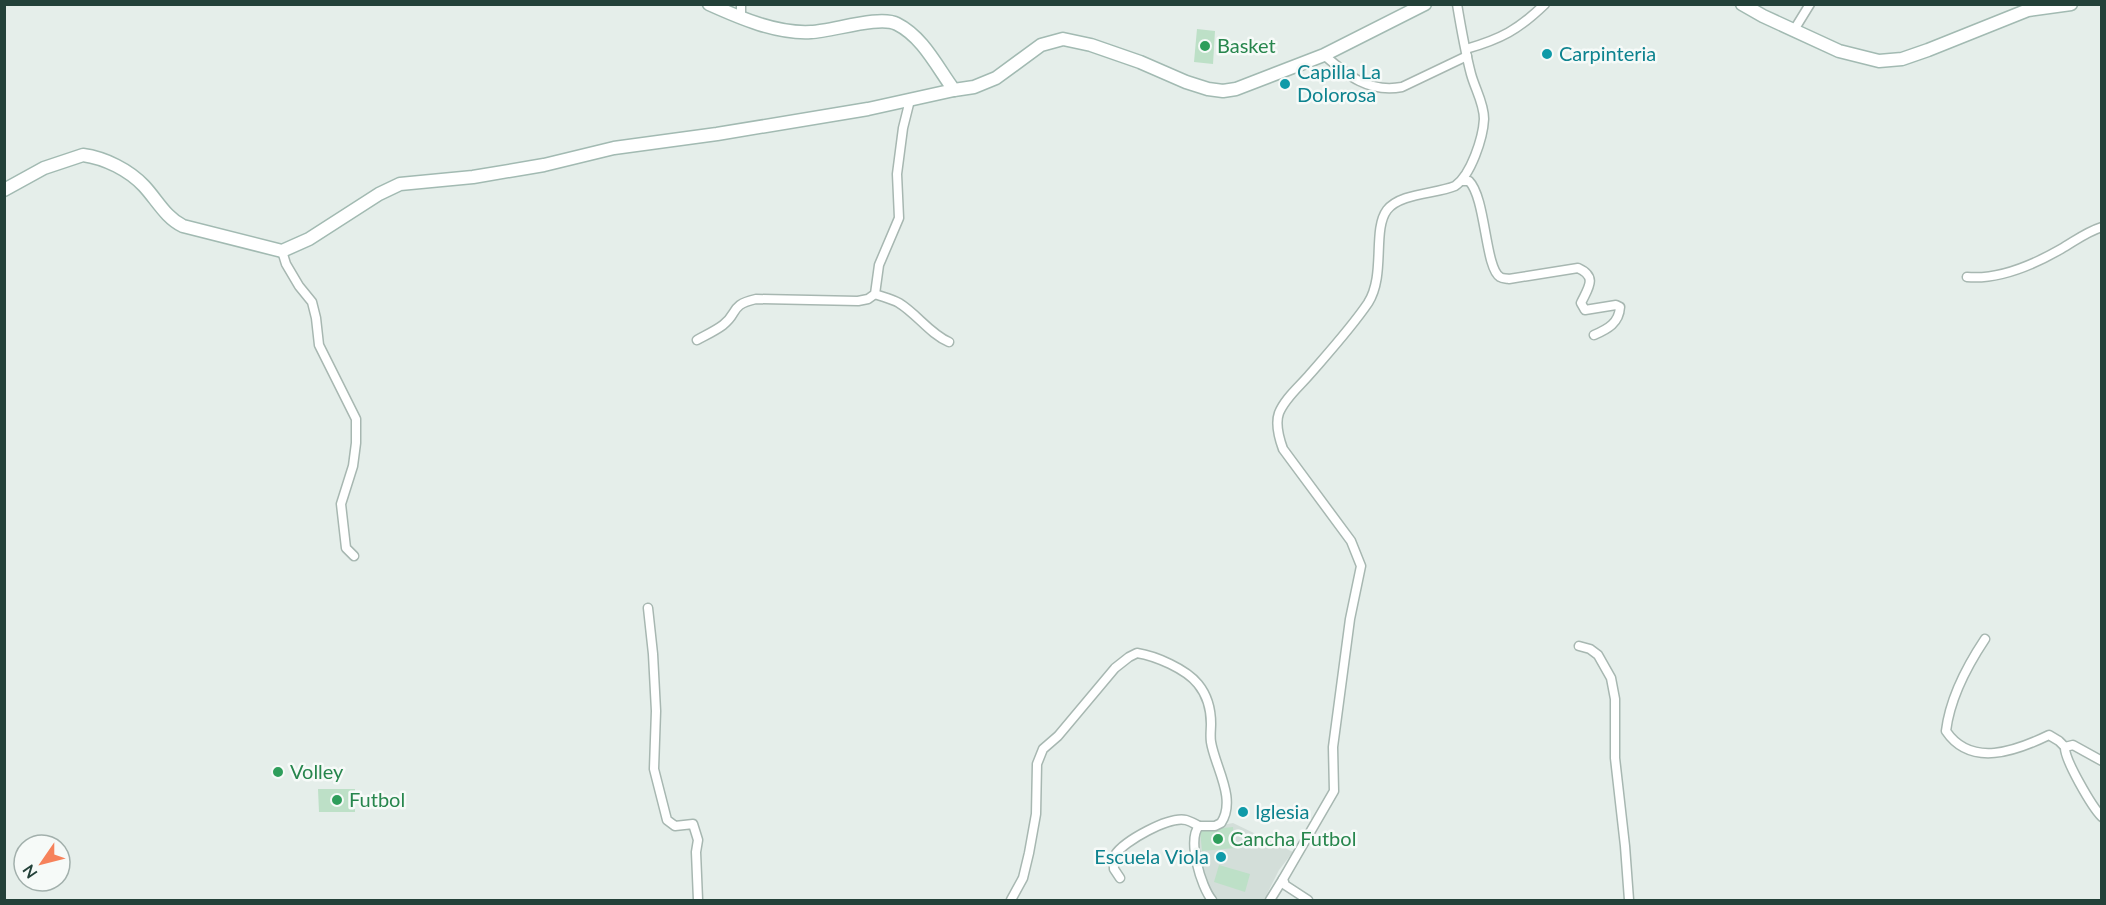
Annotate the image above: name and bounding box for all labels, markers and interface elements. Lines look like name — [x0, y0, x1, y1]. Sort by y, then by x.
place label: Basket — [1217, 33, 1276, 57]
marker: Basket — [1198, 39, 1212, 53]
place label: Carpinteria — [1559, 41, 1656, 65]
marker: Carpinteria — [1540, 47, 1554, 61]
place label: Capilla La Dolorosa — [1297, 59, 1381, 106]
marker: Capilla La Dolorosa — [1278, 77, 1292, 91]
place label: Volley — [290, 759, 344, 783]
marker: Volley — [271, 765, 285, 779]
place label: Futbol — [349, 787, 405, 811]
marker: Futbol — [330, 793, 344, 807]
place label: Iglesia — [1255, 799, 1309, 823]
marker: Iglesia — [1236, 805, 1250, 819]
place label: Cancha Futbol — [1230, 826, 1356, 850]
marker: Cancha Futbol — [1211, 832, 1225, 846]
north arrow — [12, 833, 72, 893]
place label: Escuela Viola — [1094, 844, 1209, 868]
marker: Escuela Viola — [1214, 850, 1228, 864]
text: N — [18, 861, 41, 882]

